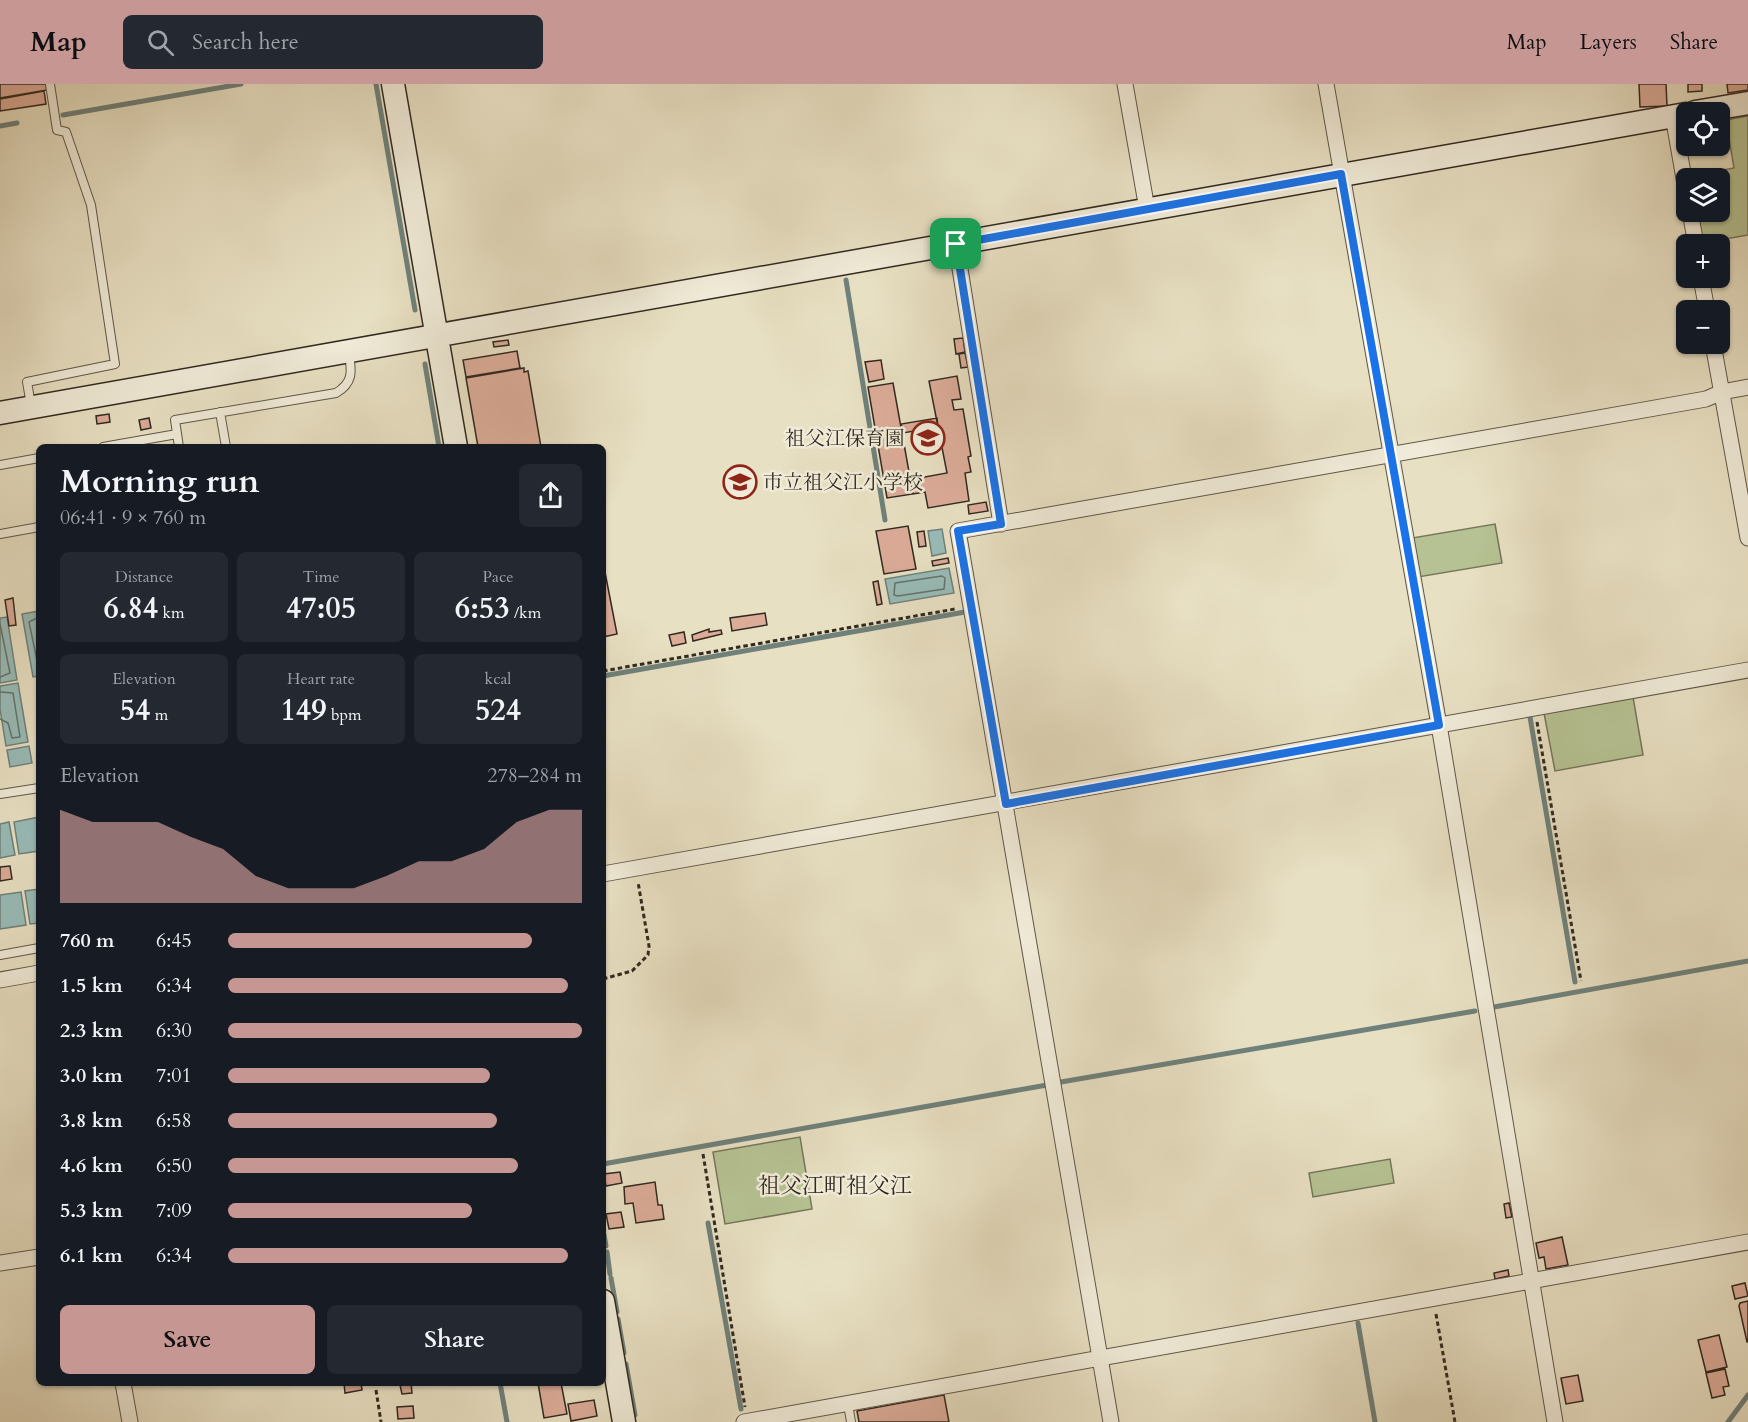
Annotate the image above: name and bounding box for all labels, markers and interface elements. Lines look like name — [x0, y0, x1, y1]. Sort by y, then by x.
search box — [123, 15, 543, 69]
text: Map — [30, 23, 87, 61]
icon: search — [144, 26, 177, 59]
text: Search here — [192, 27, 299, 57]
text: Map — [1507, 28, 1547, 57]
text: Layers — [1580, 28, 1637, 57]
text: Share — [1670, 28, 1718, 57]
map controls — [1676, 102, 1730, 354]
button: locate — [1676, 102, 1730, 156]
button: layers — [1676, 168, 1730, 222]
pin — [930, 218, 981, 269]
icon: arrive — [939, 227, 972, 260]
button: + — [1676, 234, 1730, 288]
button: − — [1676, 300, 1730, 354]
school or university icon: 祖父江保育園 — [910, 420, 946, 456]
place label: 祖父江保育園 — [785, 425, 905, 452]
text: Morning run — [60, 459, 260, 504]
button: share — [519, 464, 582, 527]
school or university icon: 市立祖父江小学校 — [722, 464, 758, 500]
place label: 市立祖父江小学校 — [763, 469, 923, 496]
text: 06:41 · 9 × 760 m — [60, 504, 206, 531]
text: Distance — [115, 566, 173, 588]
text: Time — [302, 566, 340, 588]
text: Pace — [483, 566, 513, 588]
text: 6.84 — [103, 588, 158, 629]
text: 47:05 — [286, 588, 356, 629]
text: 6:53 — [455, 588, 510, 629]
text: km — [158, 602, 185, 624]
text: /km — [510, 602, 541, 624]
text: Elevation — [112, 668, 176, 690]
text: Heart rate — [287, 668, 355, 690]
text: kcal — [485, 668, 511, 690]
text: 54 — [120, 690, 150, 731]
text: 149 — [280, 690, 327, 731]
text: 524 — [475, 690, 521, 731]
text: m — [150, 704, 168, 726]
text: bpm — [327, 704, 362, 726]
text: Elevation — [60, 762, 139, 789]
text: 278–284 m — [487, 762, 582, 789]
text: 760 m — [60, 927, 115, 954]
text: 6:45 — [156, 927, 192, 954]
text: 1.5 km — [60, 972, 123, 999]
text: 6:34 — [156, 972, 192, 999]
text: 2.3 km — [60, 1017, 123, 1044]
text: 6:30 — [156, 1017, 192, 1044]
text: 3.0 km — [60, 1062, 123, 1089]
text: 7:01 — [156, 1062, 192, 1089]
text: 3.8 km — [60, 1107, 123, 1134]
text: 6:58 — [156, 1107, 192, 1134]
text: 4.6 km — [60, 1152, 123, 1179]
text: 6:50 — [156, 1152, 192, 1179]
district label: 祖父江町祖父江 — [758, 1171, 912, 1201]
text: 5.3 km — [60, 1197, 123, 1224]
text: 7:09 — [156, 1197, 192, 1224]
text: 6.1 km — [60, 1242, 123, 1269]
text: 6:34 — [156, 1242, 192, 1269]
button: Save — [60, 1305, 315, 1374]
button: Share — [327, 1305, 582, 1374]

